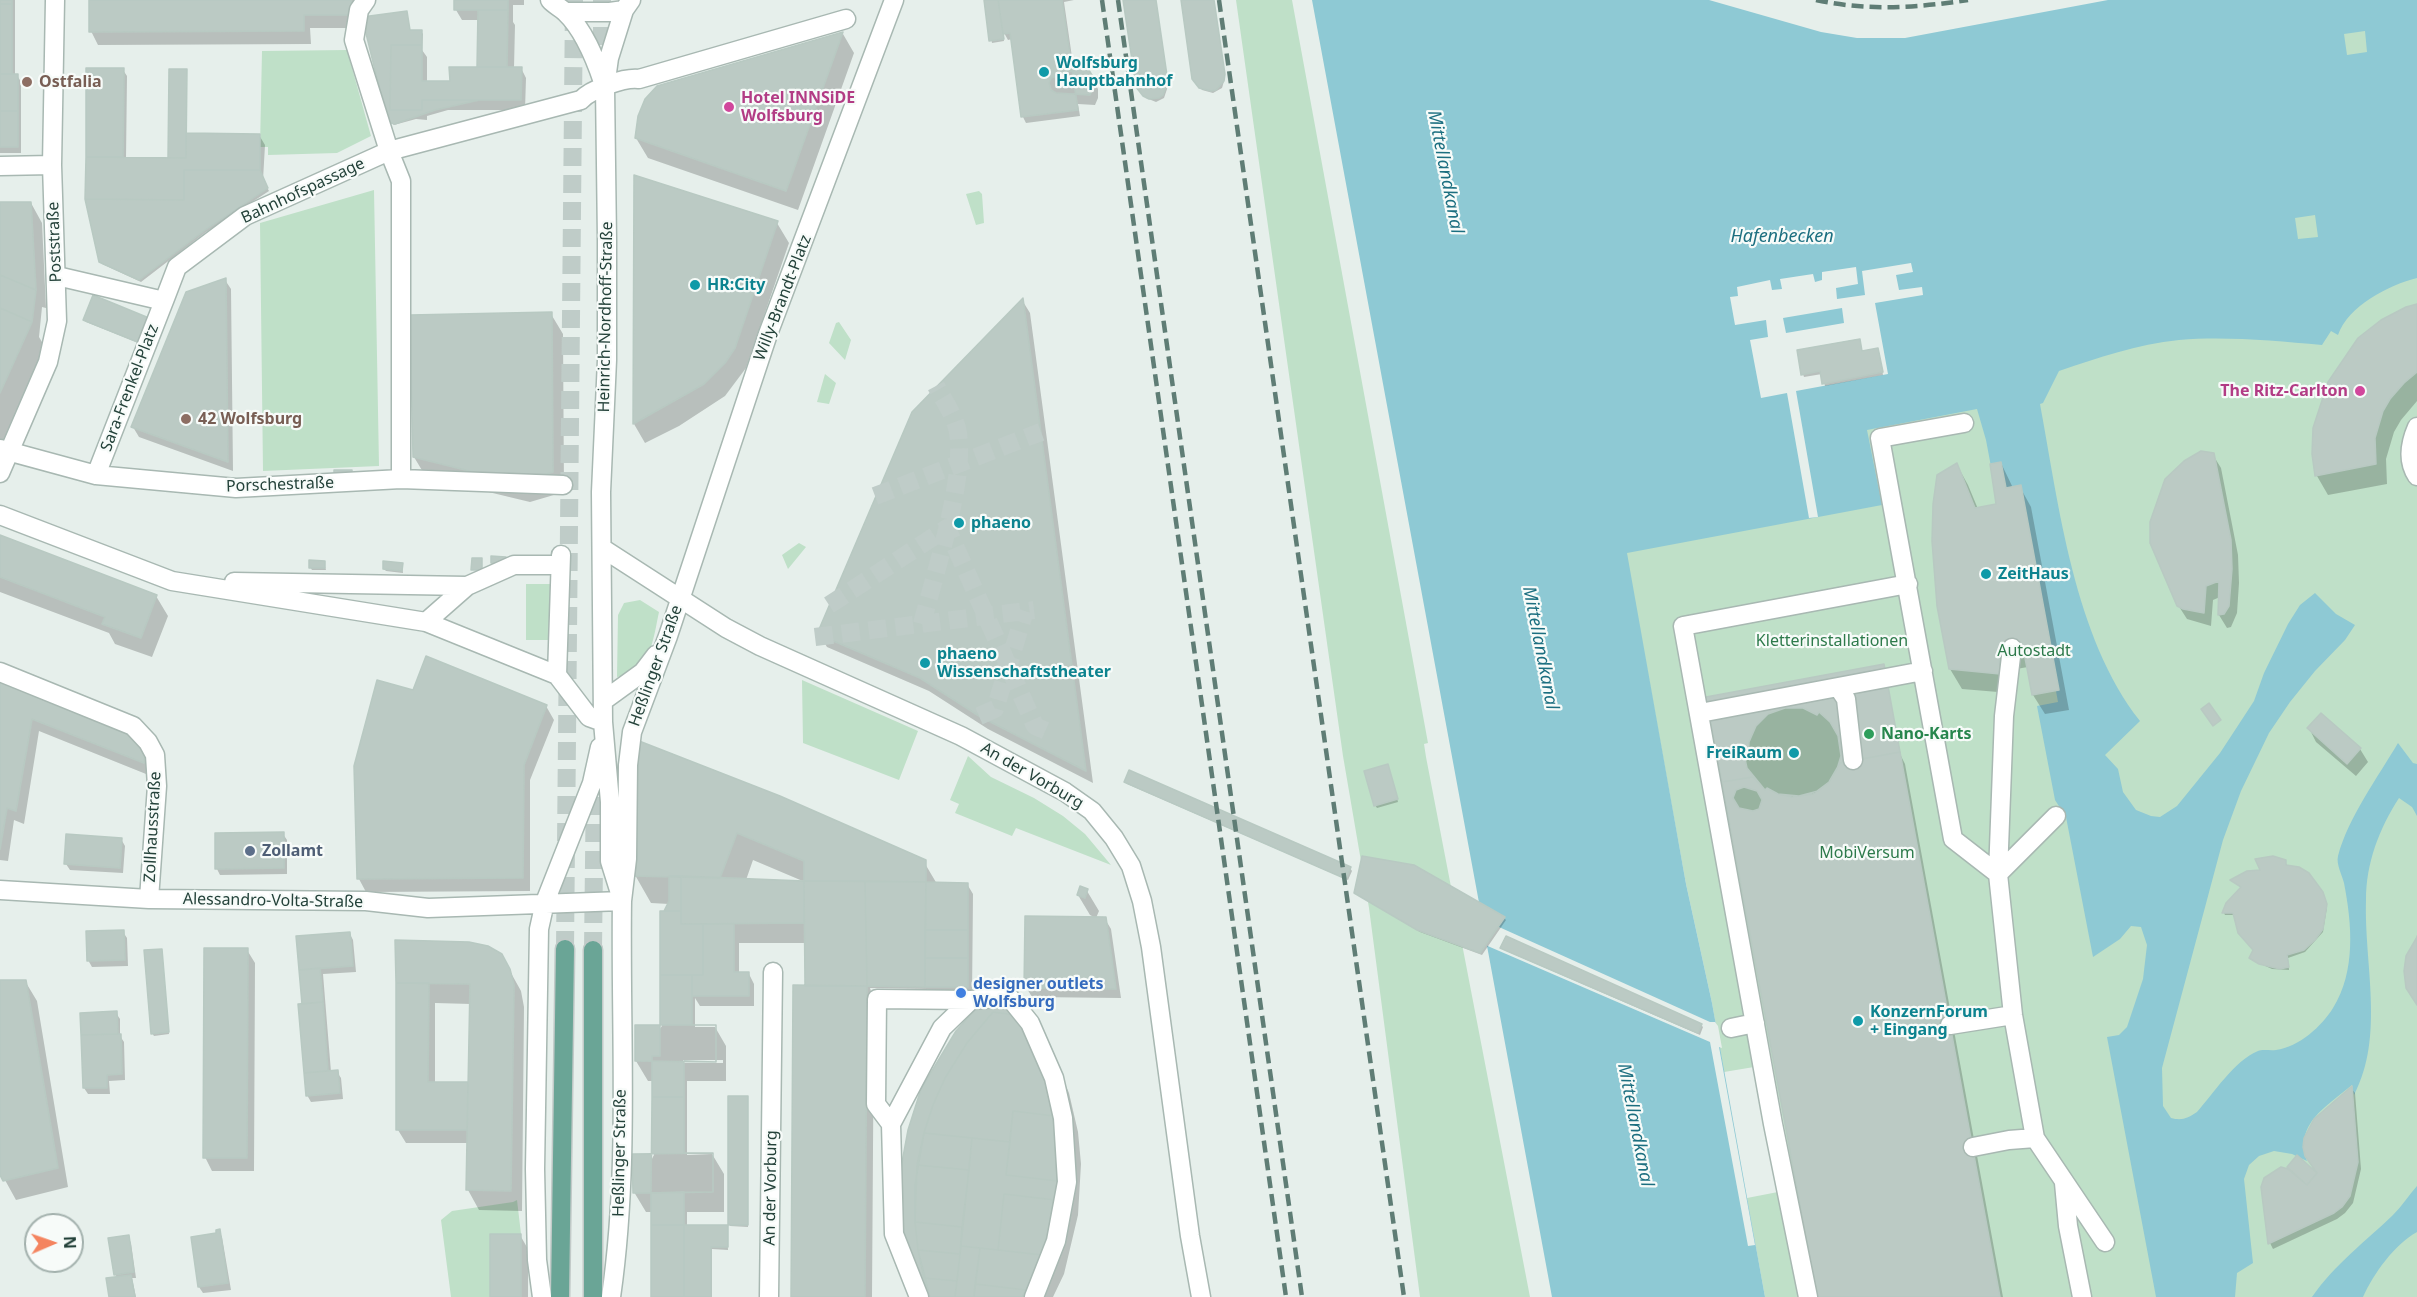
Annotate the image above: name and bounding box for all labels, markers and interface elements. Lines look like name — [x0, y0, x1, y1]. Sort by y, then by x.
place label: Wolfsburg Hauptbahnhof — [1056, 53, 1172, 91]
marker: Wolfsburg Hauptbahnhof — [1037, 65, 1051, 79]
place label: Ostfalia — [39, 72, 102, 92]
marker: Ostfalia — [20, 75, 34, 89]
place label: Hotel INNSiDE Wolfsburg — [741, 88, 855, 126]
marker: Hotel INNSiDE Wolfsburg — [722, 100, 736, 114]
water label: Mittellandkanal — [1422, 108, 1468, 236]
street label: Bahnhofspassage — [238, 154, 368, 228]
street label: Poststraße — [44, 201, 66, 283]
street label: Heinrich-Nordhoff-Straße — [595, 221, 617, 413]
water label: Hafenbecken — [1730, 226, 1834, 248]
street label: Willy-Brandt-Platz — [750, 232, 816, 364]
place label: HR:City — [707, 275, 765, 295]
marker: HR:City — [688, 278, 702, 292]
street label: Sara-Frenkel-Platz — [97, 322, 163, 454]
place label: The Ritz-Carlton — [2220, 381, 2348, 401]
marker: The Ritz-Carlton — [2353, 384, 2367, 398]
place label: 42 Wolfsburg — [198, 409, 302, 429]
marker: 42 Wolfsburg — [179, 412, 193, 426]
street label: Porschestraße — [226, 474, 334, 496]
place label: phaeno — [971, 513, 1031, 533]
marker: phaeno — [952, 516, 966, 530]
place label: ZeitHaus — [1998, 564, 2069, 584]
marker: ZeitHaus — [1979, 567, 1993, 581]
water label: Mittellandkanal — [1517, 584, 1563, 712]
street label: Heßlinger Straße — [625, 603, 687, 729]
park label: Kletterinstallationen — [1756, 631, 1908, 651]
park label: Autostadt — [1997, 641, 2071, 661]
place label: phaeno Wissenschaftstheater — [937, 644, 1111, 682]
marker: phaeno Wissenschaftstheater — [918, 656, 932, 670]
place label: Nano-Karts — [1881, 724, 1971, 744]
marker: Nano-Karts — [1862, 727, 1876, 741]
street label: An der Vorburg — [977, 739, 1087, 813]
place label: FreiRaum — [1706, 743, 1782, 763]
marker: FreiRaum — [1787, 746, 1801, 760]
street label: Zollhausstraße — [140, 771, 166, 883]
place label: Zollamt — [262, 841, 323, 861]
park label: MobiVersum — [1819, 843, 1915, 863]
marker: Zollamt — [243, 844, 257, 858]
street label: Alessandro-Volta-Straße — [183, 890, 363, 912]
place label: designer outlets Wolfsburg — [973, 974, 1103, 1012]
marker: designer outlets Wolfsburg — [954, 986, 968, 1000]
place label: KonzernForum + Eingang — [1870, 1002, 1988, 1040]
marker: KonzernForum + Eingang — [1851, 1014, 1865, 1028]
water label: Mittellandkanal — [1612, 1061, 1658, 1189]
street label: Heßlinger Straße — [609, 1089, 631, 1217]
street label: An der Vorburg — [760, 1130, 782, 1246]
north arrow — [24, 1213, 84, 1273]
text: N — [59, 1236, 81, 1249]

